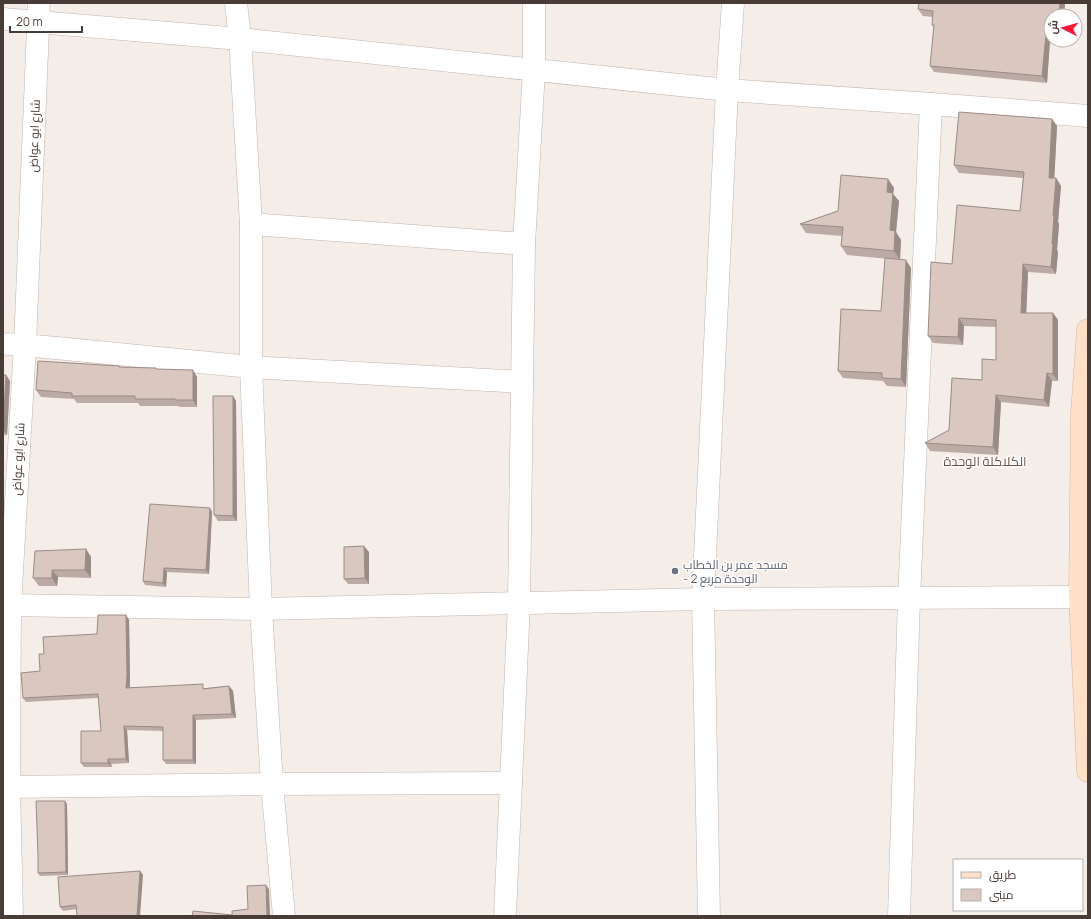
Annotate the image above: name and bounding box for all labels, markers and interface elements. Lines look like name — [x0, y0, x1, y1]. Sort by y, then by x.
scale bar — [10, 8, 82, 34]
north arrow — [1043, 8, 1083, 48]
text: 20 m — [16, 13, 43, 30]
text: ش — [1044, 19, 1061, 35]
street label: شارع ابو عواض — [24, 99, 44, 173]
street label: شارع ابو عواض — [8, 422, 28, 496]
district label: الكلاكلة الوحدة — [944, 452, 1026, 470]
place label: مسجد عمر بن الخطاب - الوحدة مربع 2 — [683, 556, 788, 587]
marker: مسجد عمر بن الخطاب - الوحدة مربع 2 — [670, 566, 680, 576]
legend — [953, 859, 1083, 911]
text: طريق — [989, 866, 1017, 883]
text: مبنى — [989, 886, 1014, 903]

